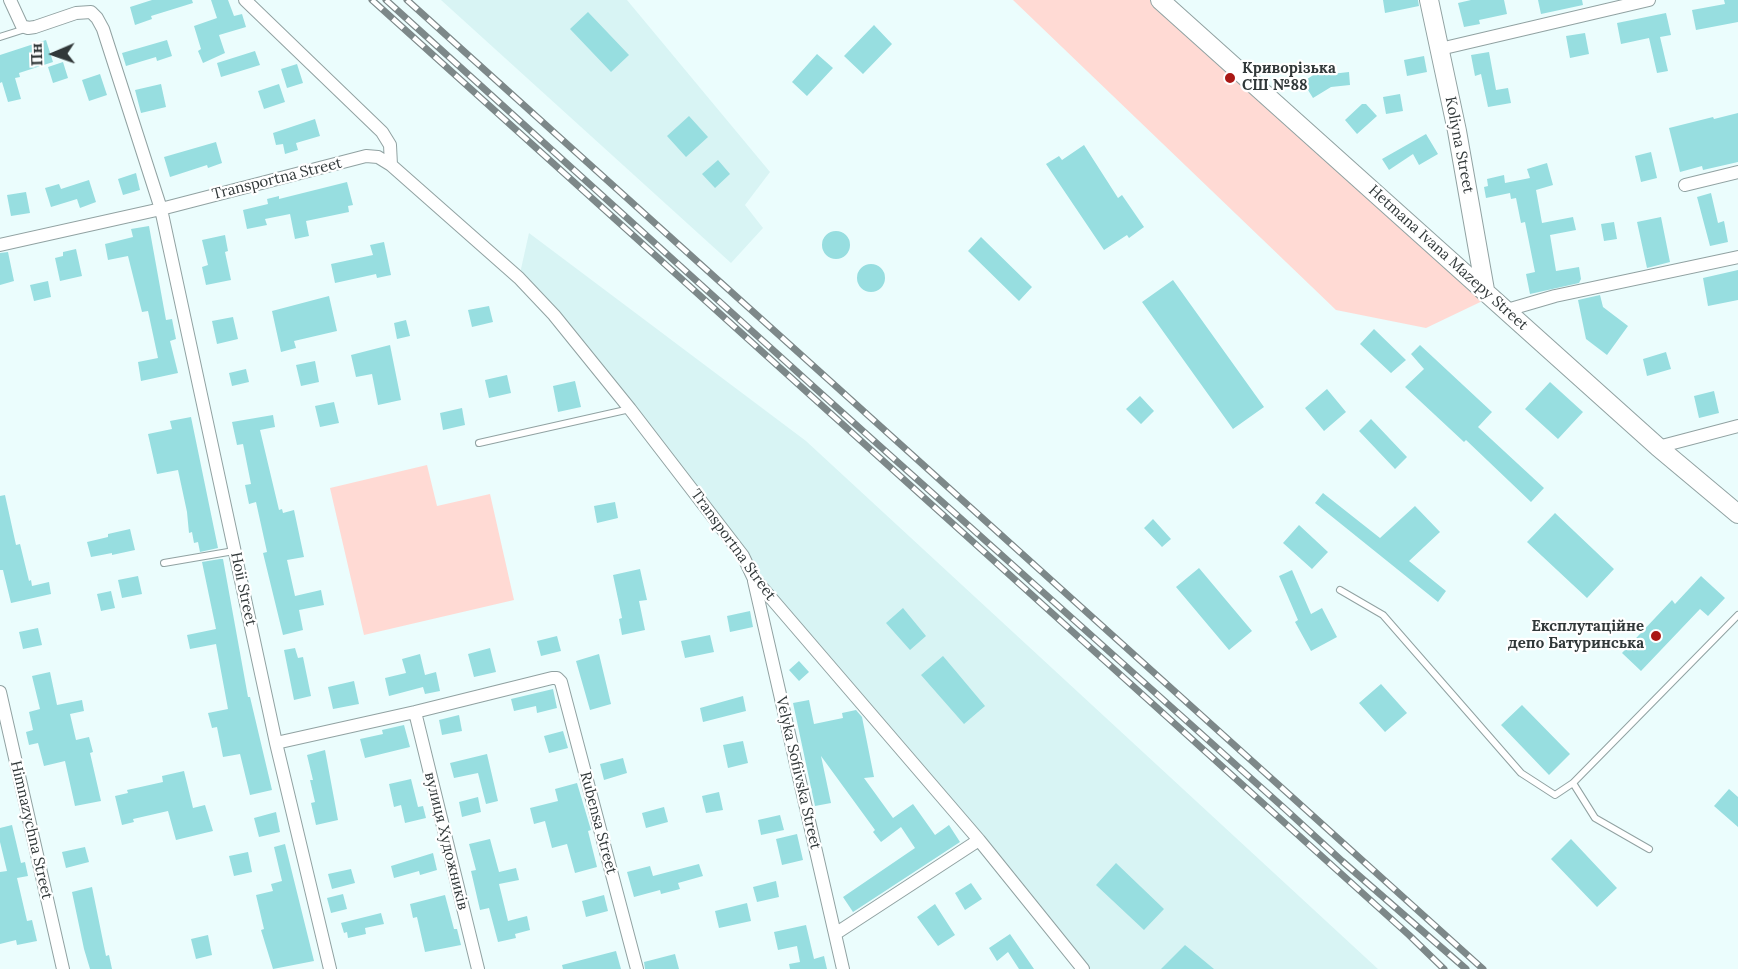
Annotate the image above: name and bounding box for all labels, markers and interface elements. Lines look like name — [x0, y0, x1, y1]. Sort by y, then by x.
north arrow — [24, 24, 84, 84]
text: Пн — [26, 43, 46, 67]
place label: Криворізька СШ №88 — [1242, 60, 1336, 95]
marker: Криворізька СШ №88 — [1223, 71, 1237, 85]
street label: Koliyna Street — [1441, 95, 1477, 195]
street label: Transportna Street — [210, 154, 344, 204]
street label: Hetmana Ivana Mazepy Street — [1365, 182, 1531, 334]
street label: Transportna Street — [687, 486, 779, 604]
street label: Hoii Street — [226, 550, 260, 628]
place label: Експлутаційне депо Батуринська — [1508, 618, 1644, 653]
marker: Експлутаційне депо Батуринська — [1649, 629, 1663, 643]
street label: Velyka Sofiivska Street — [772, 695, 824, 851]
street label: Himnazychna Street — [6, 759, 56, 901]
street label: вулиця Художників — [420, 770, 472, 912]
street label: Rubensa Street — [576, 770, 620, 876]

